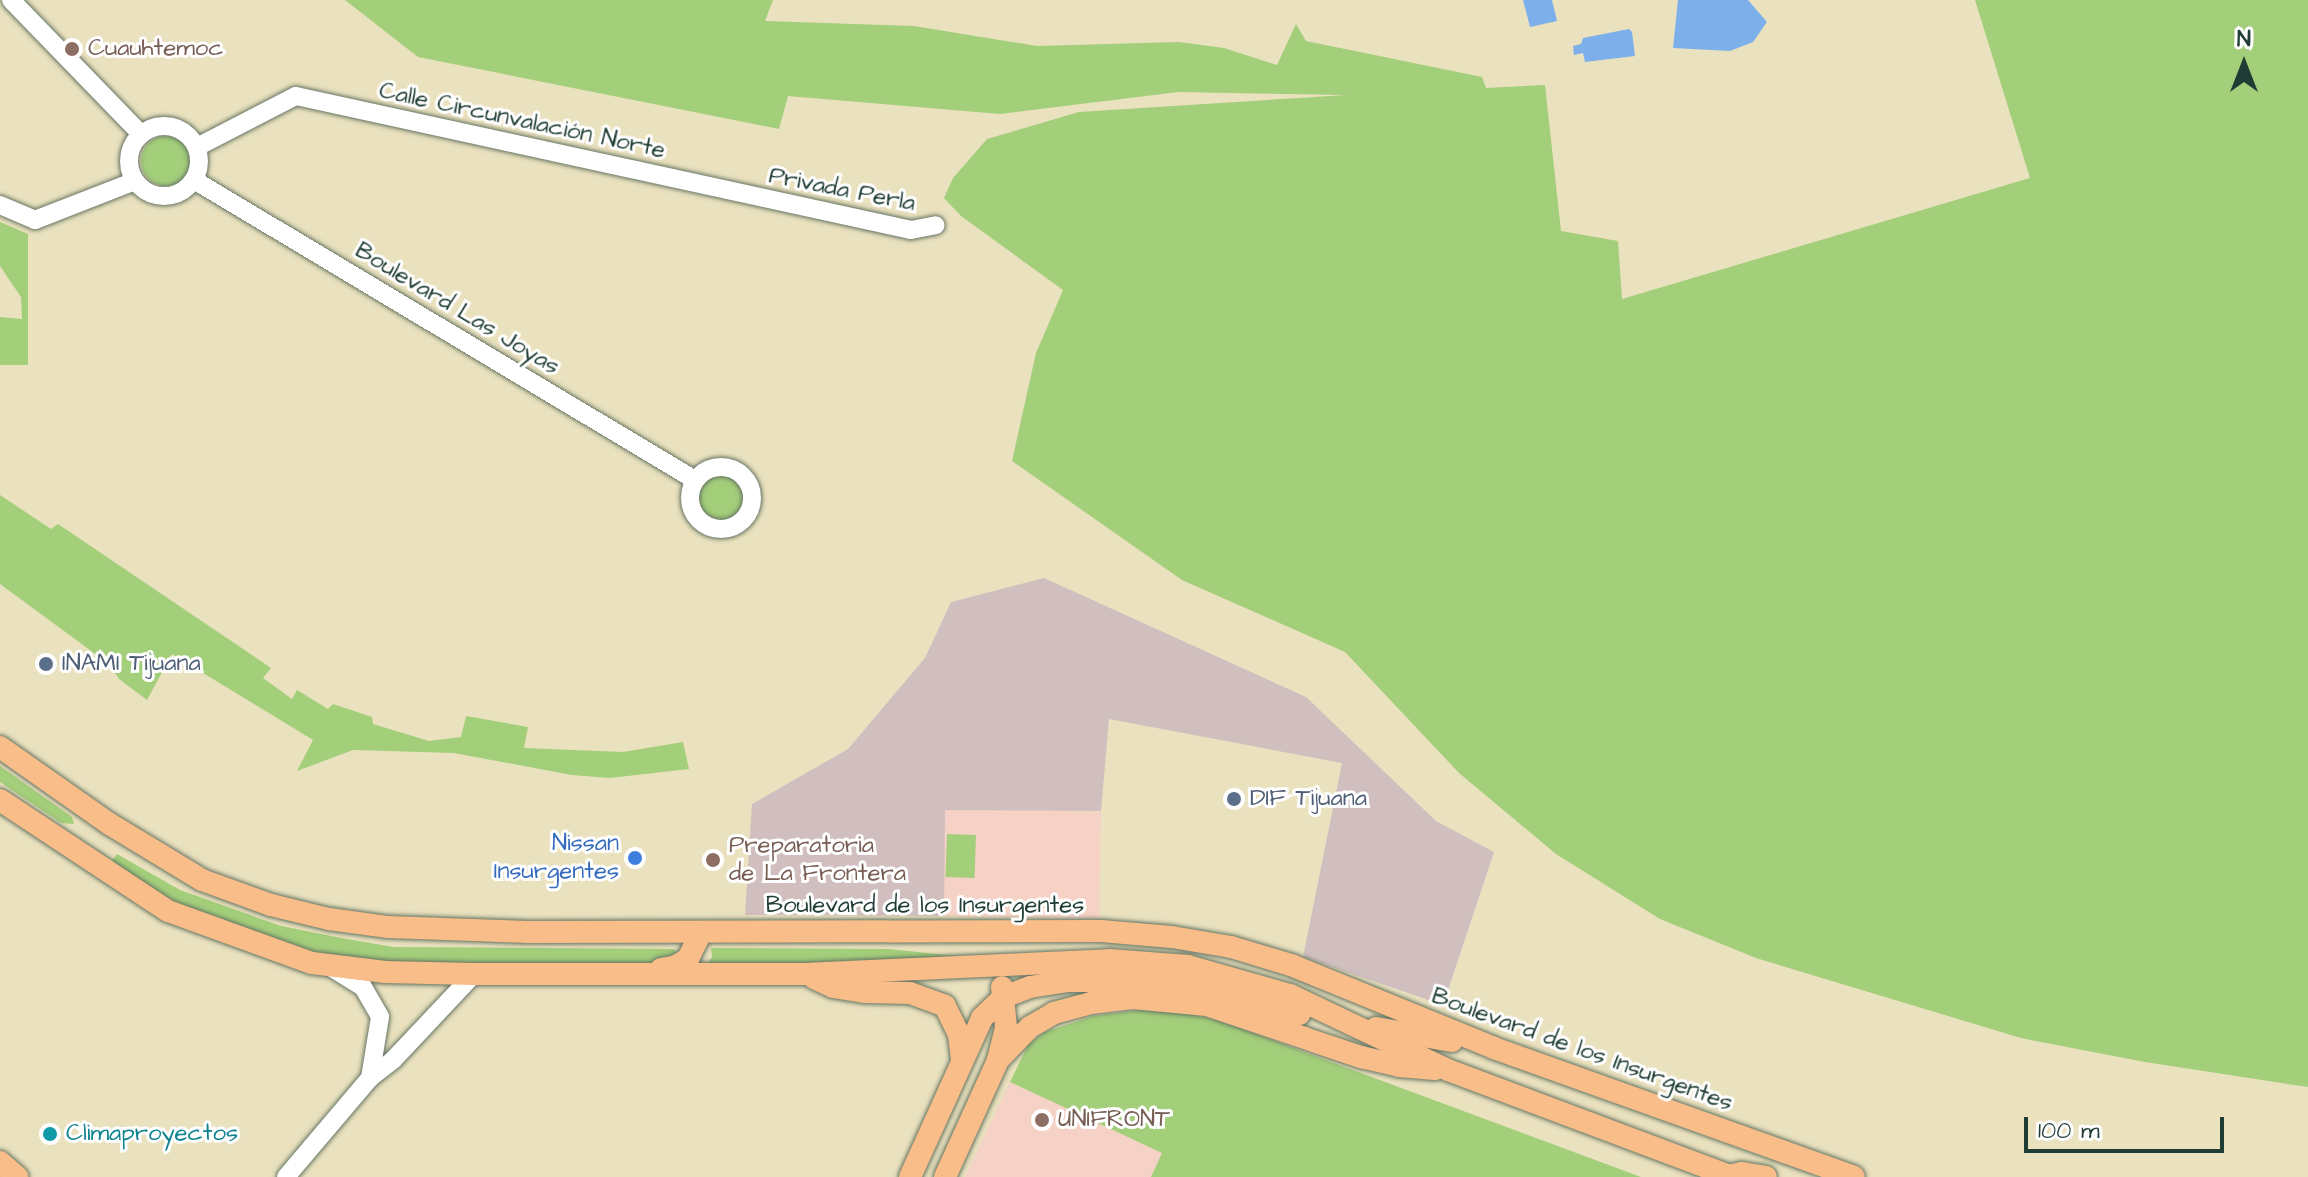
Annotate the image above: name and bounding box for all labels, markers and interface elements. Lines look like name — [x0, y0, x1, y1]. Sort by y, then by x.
north arrow — [2204, 24, 2284, 104]
text: N — [2237, 24, 2251, 55]
place label: Cuauhtemoc — [88, 35, 224, 63]
marker: Cuauhtemoc — [63, 40, 81, 58]
street label: Calle Circunvalación Norte — [376, 77, 668, 165]
street label: Privada Perla — [766, 162, 918, 218]
street label: Boulevard Las Joyas — [350, 237, 564, 381]
place label: INAMI Tijuana — [62, 650, 201, 678]
marker: INAMI Tijuana — [37, 655, 55, 673]
place label: DIF Tijuana — [1250, 785, 1367, 813]
marker: DIF Tijuana — [1225, 790, 1243, 808]
place label: Nissan Insurgentes — [494, 830, 619, 886]
place label: Preparatoria de La Frontera — [729, 832, 906, 888]
marker: Nissan Insurgentes — [626, 849, 644, 867]
marker: Preparatoria de La Frontera — [704, 851, 722, 869]
street label: Boulevard de los Insurgentes — [766, 892, 1084, 920]
street label: Boulevard de los Insurgentes — [1427, 982, 1737, 1118]
scale bar — [2028, 1101, 2228, 1151]
place label: UNIFRONT — [1058, 1106, 1170, 1134]
marker: UNIFRONT — [1033, 1111, 1051, 1129]
text: 100 m — [2038, 1114, 2100, 1148]
place label: Climaproyectos — [66, 1120, 238, 1148]
marker: Climaproyectos — [41, 1125, 59, 1143]

